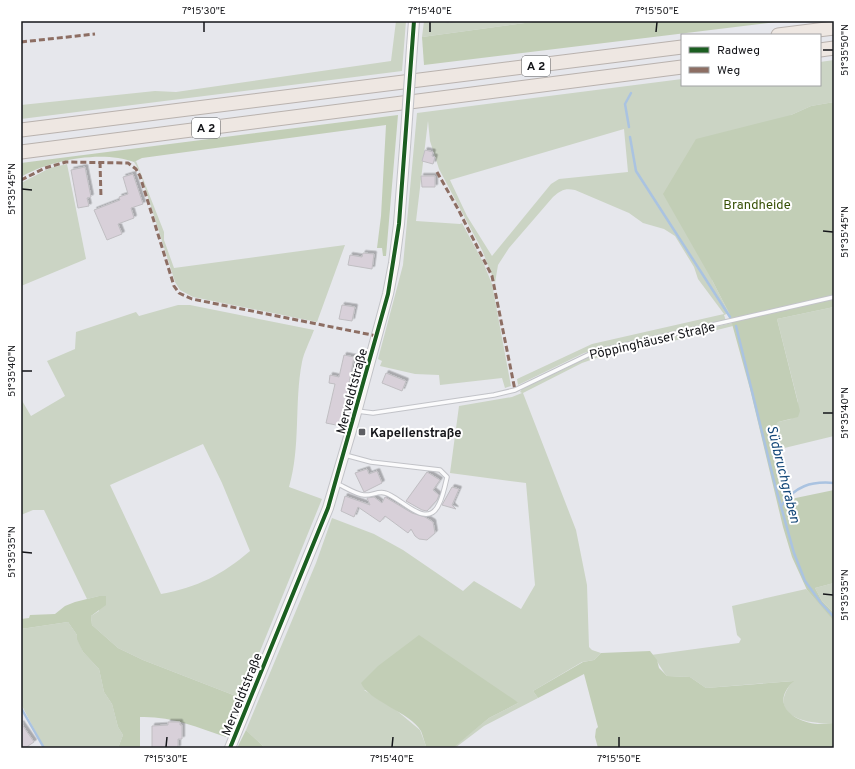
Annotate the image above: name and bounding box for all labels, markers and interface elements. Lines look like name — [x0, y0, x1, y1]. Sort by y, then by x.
text: 7°15'30"E — [182, 5, 226, 18]
text: 7°15'40"E — [408, 5, 452, 18]
text: 7°15'50"E — [635, 5, 679, 18]
text: 51°35'50"N — [839, 24, 852, 76]
legend — [681, 34, 821, 86]
text: Radweg — [717, 43, 760, 59]
road number: A 2 — [522, 56, 550, 76]
text: Weg — [717, 63, 740, 79]
road number: A 2 — [192, 118, 220, 138]
text: 51°35'45"N — [6, 163, 19, 215]
park label: Brandheide — [723, 198, 791, 214]
text: 51°35'45"N — [839, 206, 852, 258]
street label: Pöppinghäuser Straße — [588, 320, 717, 364]
text: 51°35'40"N — [6, 345, 19, 397]
street label: Merveldtstraße — [334, 347, 372, 436]
text: 51°35'40"N — [839, 387, 852, 439]
water label: Südbruchgraben — [762, 424, 803, 526]
place label: Kapellenstraße — [370, 426, 461, 442]
marker: Kapellenstraße — [357, 427, 367, 437]
text: 51°35'35"N — [6, 526, 19, 578]
text: 51°35'35"N — [839, 569, 852, 621]
street label: Merveldtstraße — [219, 651, 267, 739]
text: 7°15'30"E — [144, 753, 188, 766]
text: 7°15'40"E — [370, 753, 414, 766]
text: 7°15'50"E — [597, 753, 641, 766]

